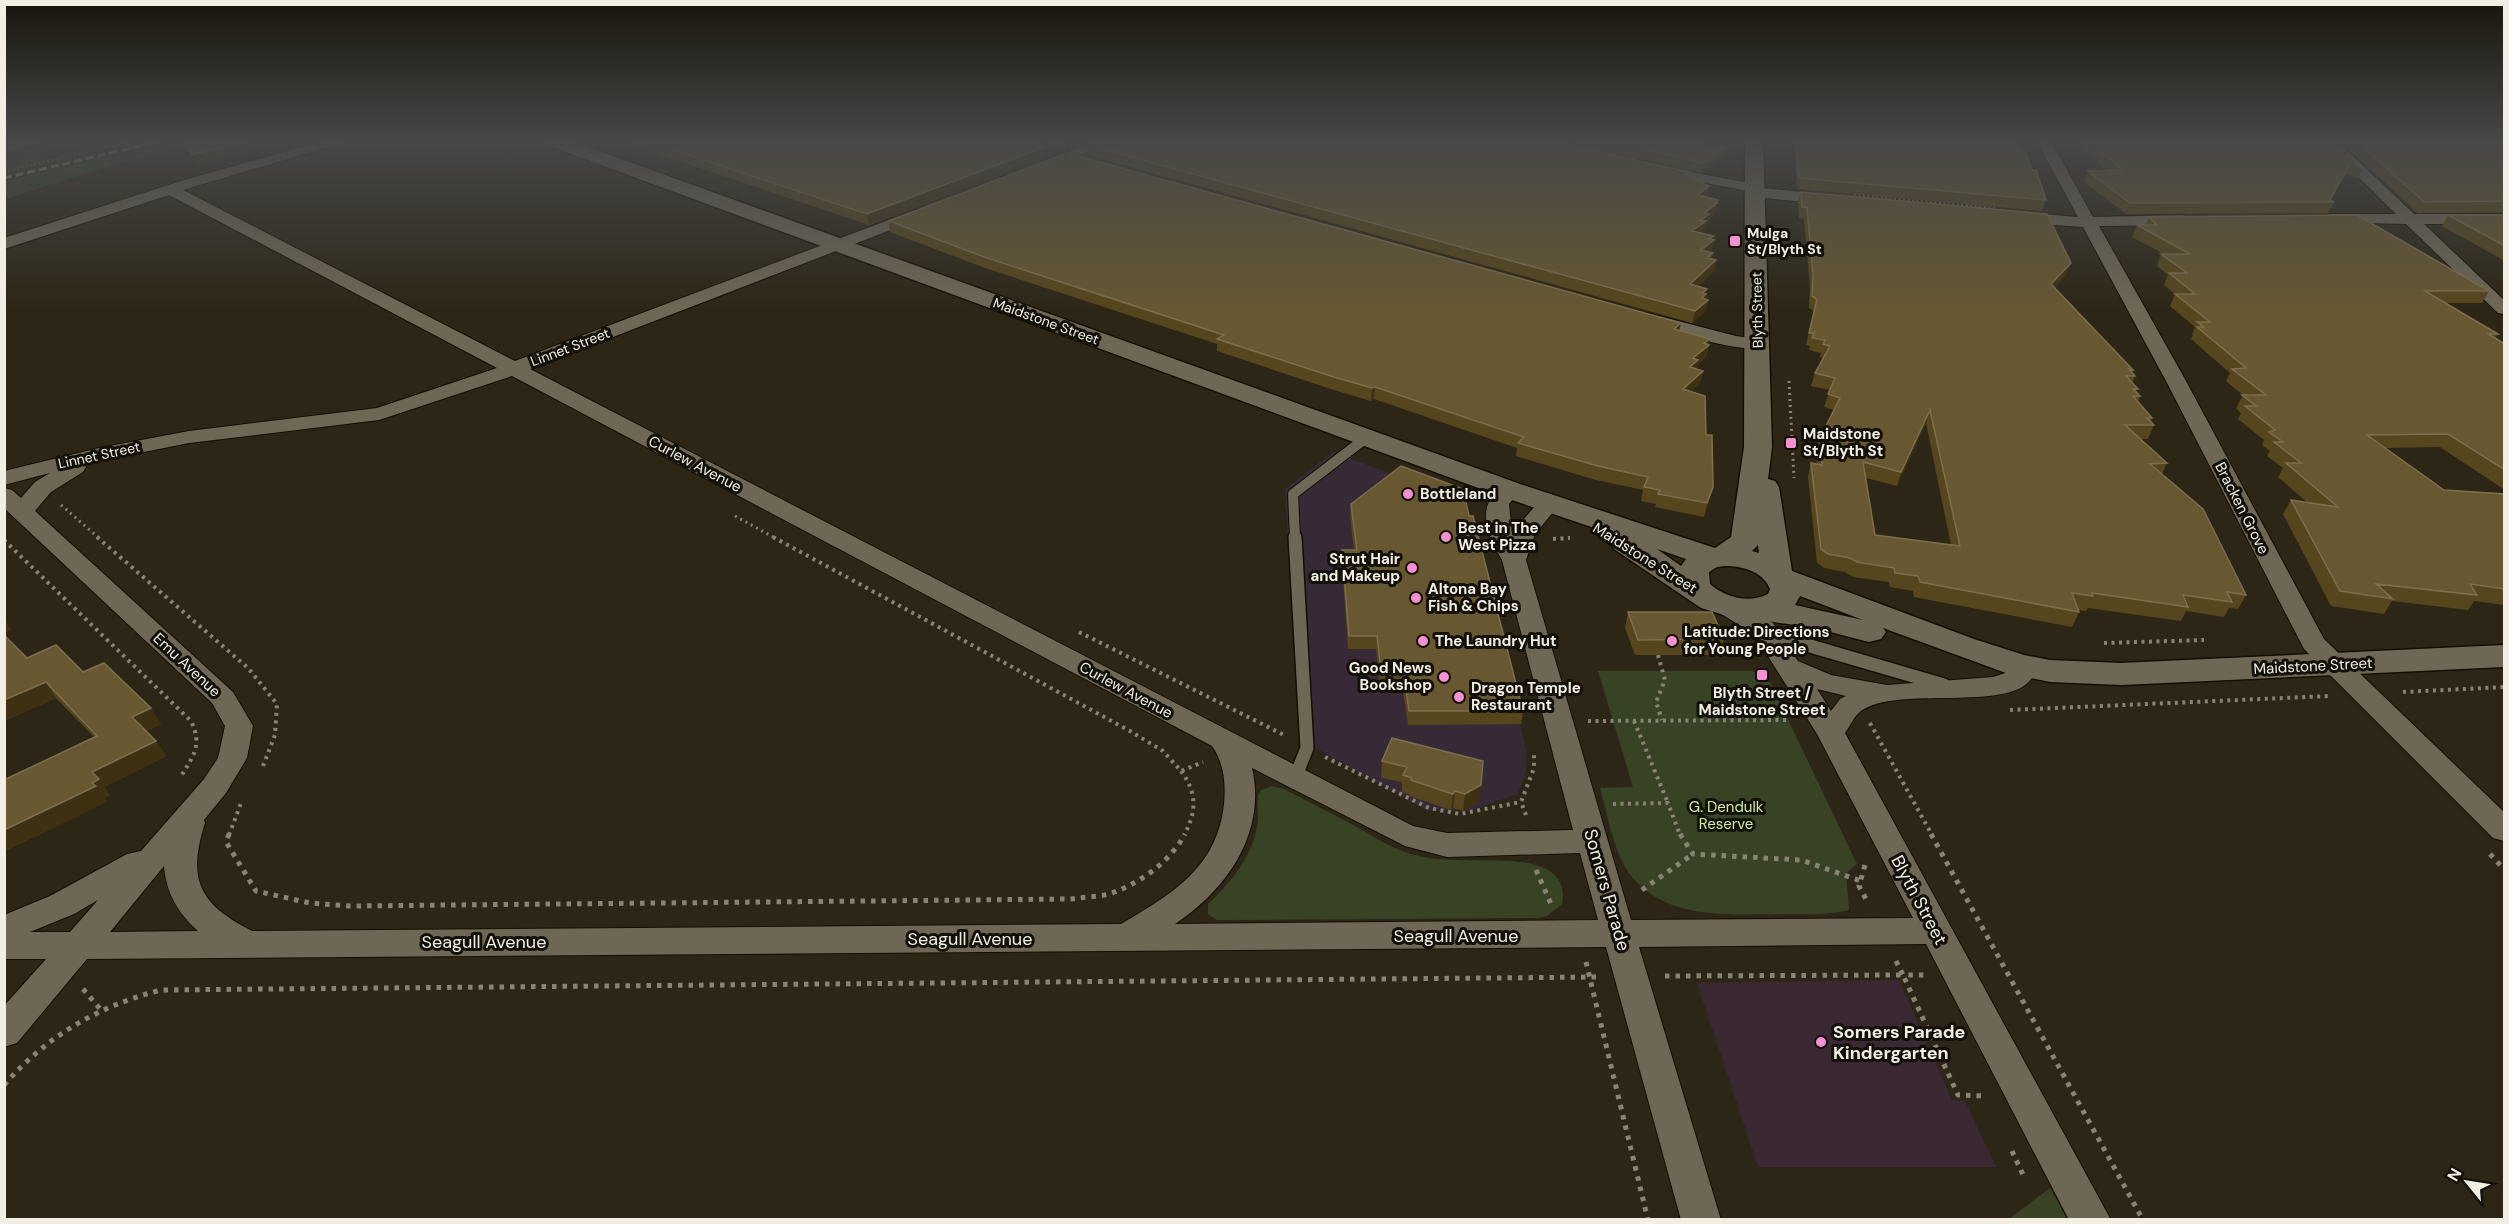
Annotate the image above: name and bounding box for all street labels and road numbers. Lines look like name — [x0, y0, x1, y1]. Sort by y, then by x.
street label: Blyth Street — [1747, 272, 1767, 348]
street label: Maidstone Street — [991, 294, 1101, 348]
street label: Linnet Street — [528, 324, 612, 370]
street label: Curlew Avenue — [645, 431, 745, 497]
street label: Linnet Street — [56, 438, 142, 472]
street label: Bracken Grove — [2210, 459, 2274, 557]
street label: Maidstone Street — [1589, 518, 1701, 598]
street label: Emu Avenue — [149, 629, 225, 701]
street label: Maidstone Street — [2253, 653, 2373, 679]
street label: Curlew Avenue — [1076, 657, 1176, 723]
street label: Somers Parade — [1578, 826, 1636, 954]
street label: Blyth Street — [1885, 851, 1953, 949]
street label: Seagull Avenue — [1394, 924, 1518, 948]
street label: Seagull Avenue — [908, 927, 1032, 951]
street label: Seagull Avenue — [422, 930, 546, 954]

